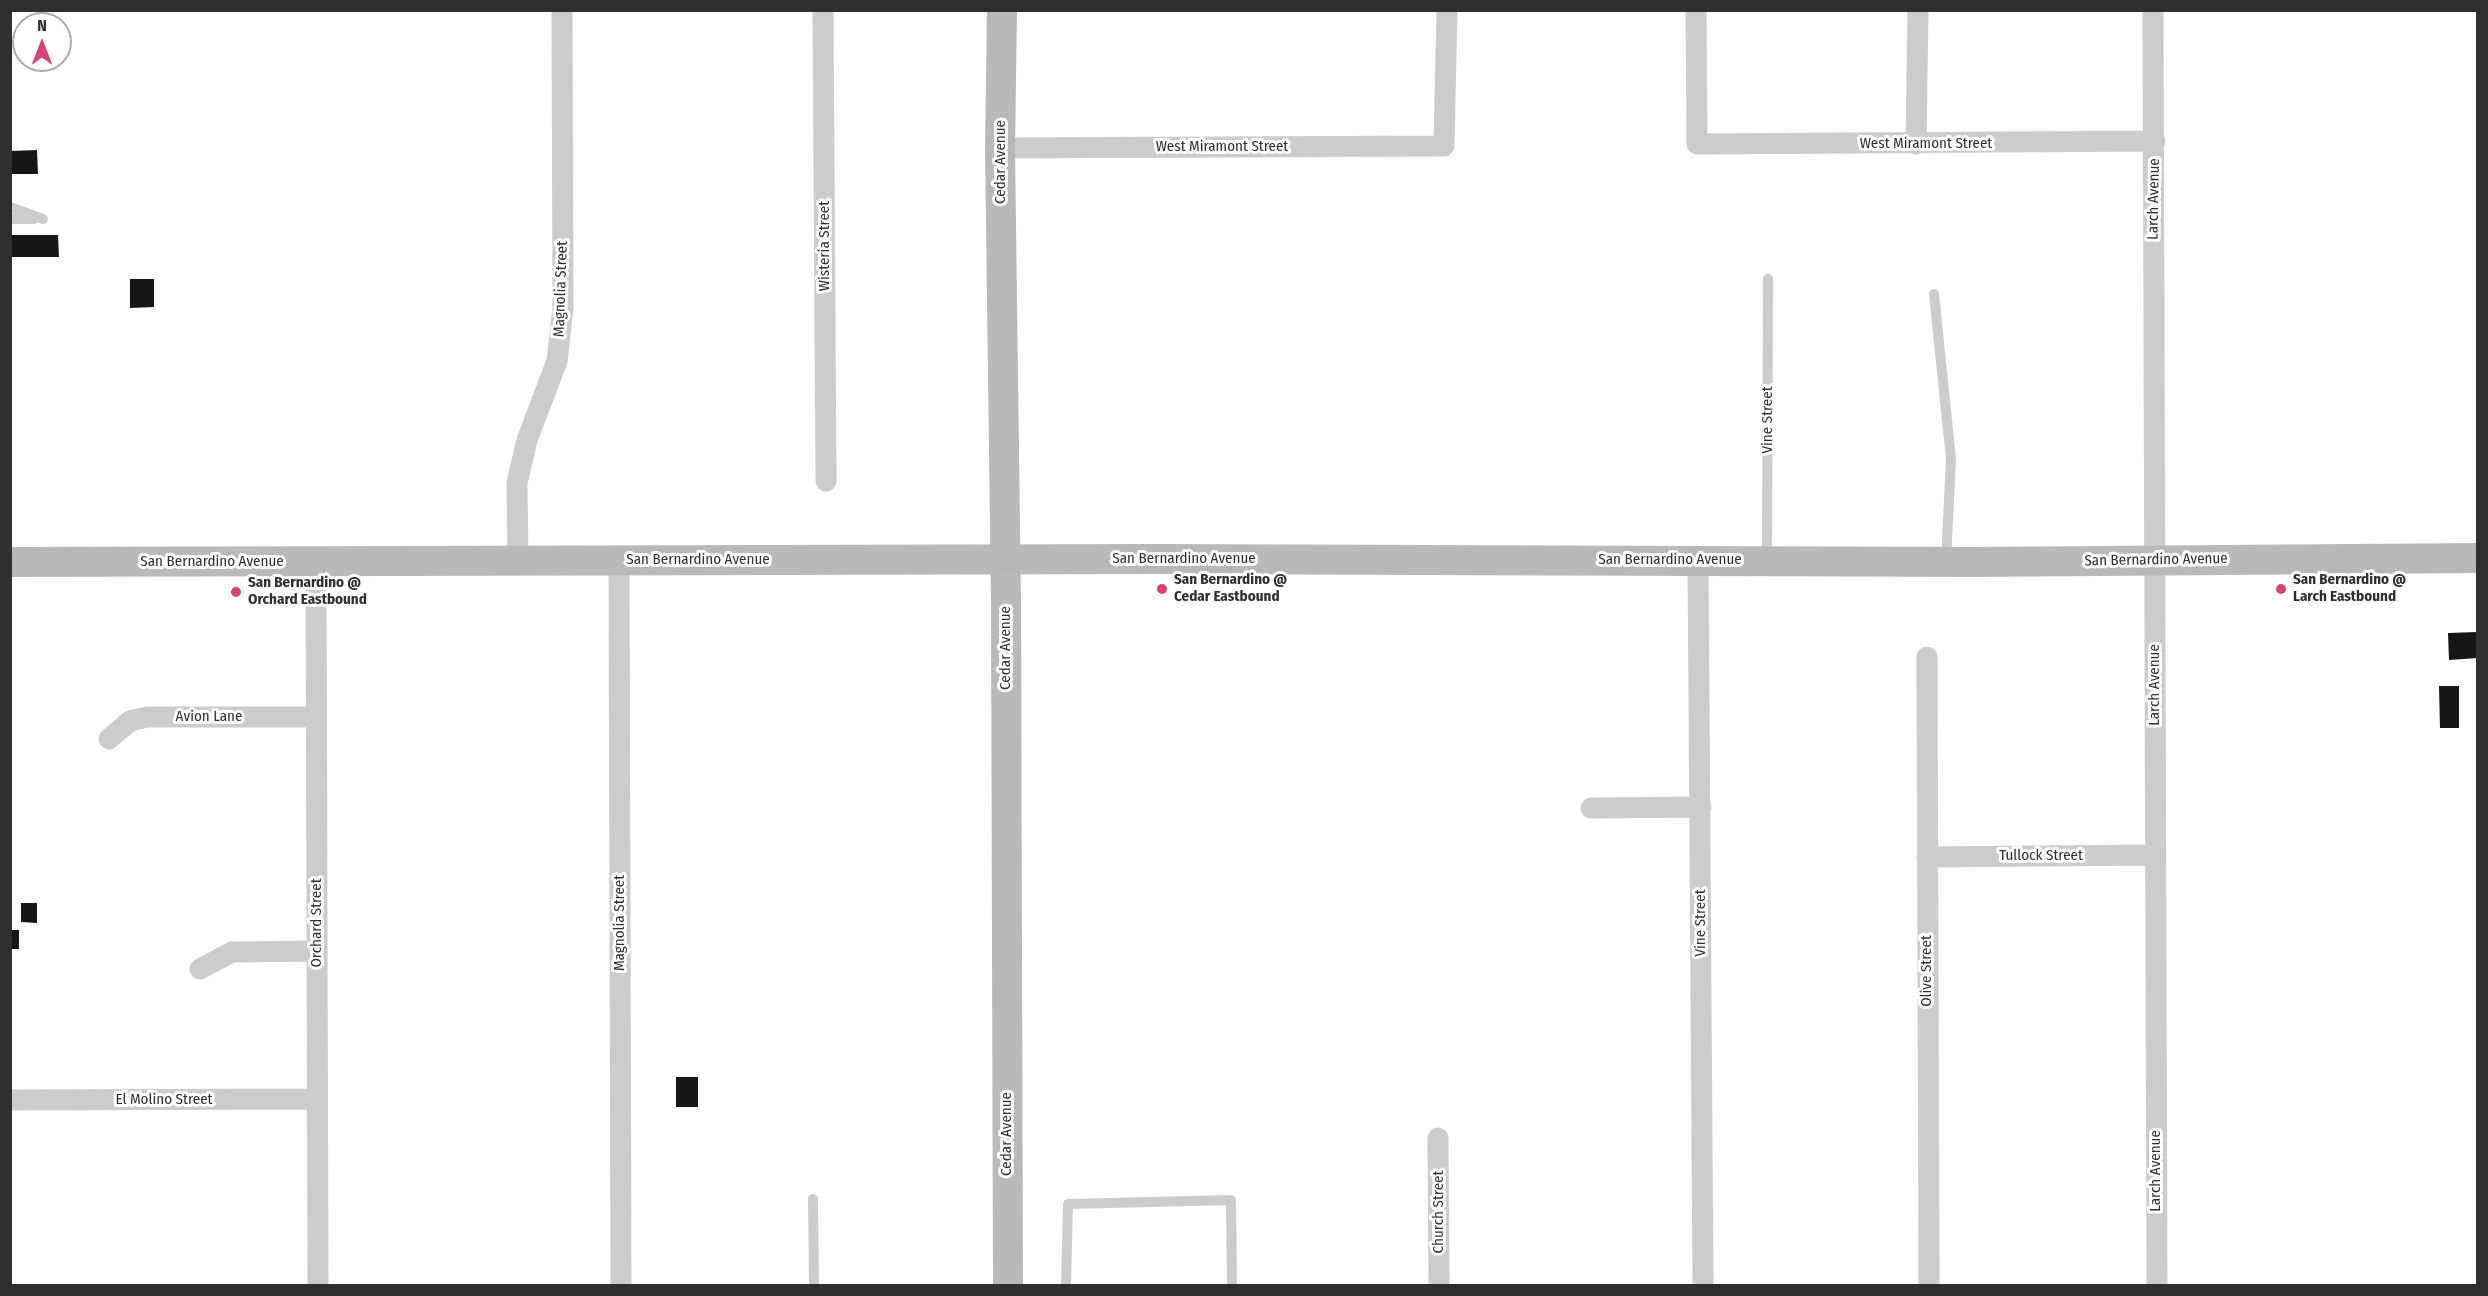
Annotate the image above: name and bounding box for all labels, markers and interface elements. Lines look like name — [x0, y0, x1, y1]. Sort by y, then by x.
north arrow — [12, 12, 72, 72]
text: N — [37, 16, 47, 35]
street label: Cedar Avenue — [992, 120, 1010, 204]
street label: West Miramont Street — [1860, 135, 1992, 153]
street label: West Miramont Street — [1156, 138, 1288, 156]
street label: Larch Avenue — [2144, 158, 2164, 240]
street label: Wisteria Street — [816, 201, 834, 291]
street label: Magnolia Street — [550, 241, 572, 337]
street label: Vine Street — [1759, 386, 1777, 454]
street label: San Bernardino Avenue — [1112, 550, 1256, 568]
street label: San Bernardino Avenue — [2084, 550, 2228, 570]
street label: San Bernardino Avenue — [626, 551, 770, 569]
street label: San Bernardino Avenue — [1598, 551, 1742, 569]
street label: San Bernardino Avenue — [140, 553, 284, 571]
place label: San Bernardino @ Cedar Eastbound — [1174, 571, 1287, 606]
place label: San Bernardino @ Larch Eastbound — [2293, 571, 2406, 606]
place label: San Bernardino @ Orchard Eastbound — [248, 574, 367, 609]
marker: San Bernardino @ Cedar Eastbound — [1155, 582, 1169, 596]
marker: San Bernardino @ Larch Eastbound — [2274, 582, 2288, 596]
marker: San Bernardino @ Orchard Eastbound — [229, 585, 243, 599]
street label: Cedar Avenue — [997, 606, 1015, 690]
street label: Larch Avenue — [2146, 644, 2164, 726]
street label: Avion Lane — [176, 708, 242, 726]
street label: Tullock Street — [1999, 847, 2083, 865]
street label: Magnolia Street — [611, 875, 629, 971]
street label: Orchard Street — [308, 878, 326, 968]
street label: Vine Street — [1692, 889, 1710, 957]
street label: Olive Street — [1918, 935, 1936, 1007]
street label: El Molino Street — [116, 1091, 212, 1109]
street label: Cedar Avenue — [998, 1092, 1016, 1176]
street label: Larch Avenue — [2147, 1130, 2165, 1212]
street label: Church Street — [1430, 1171, 1448, 1253]

